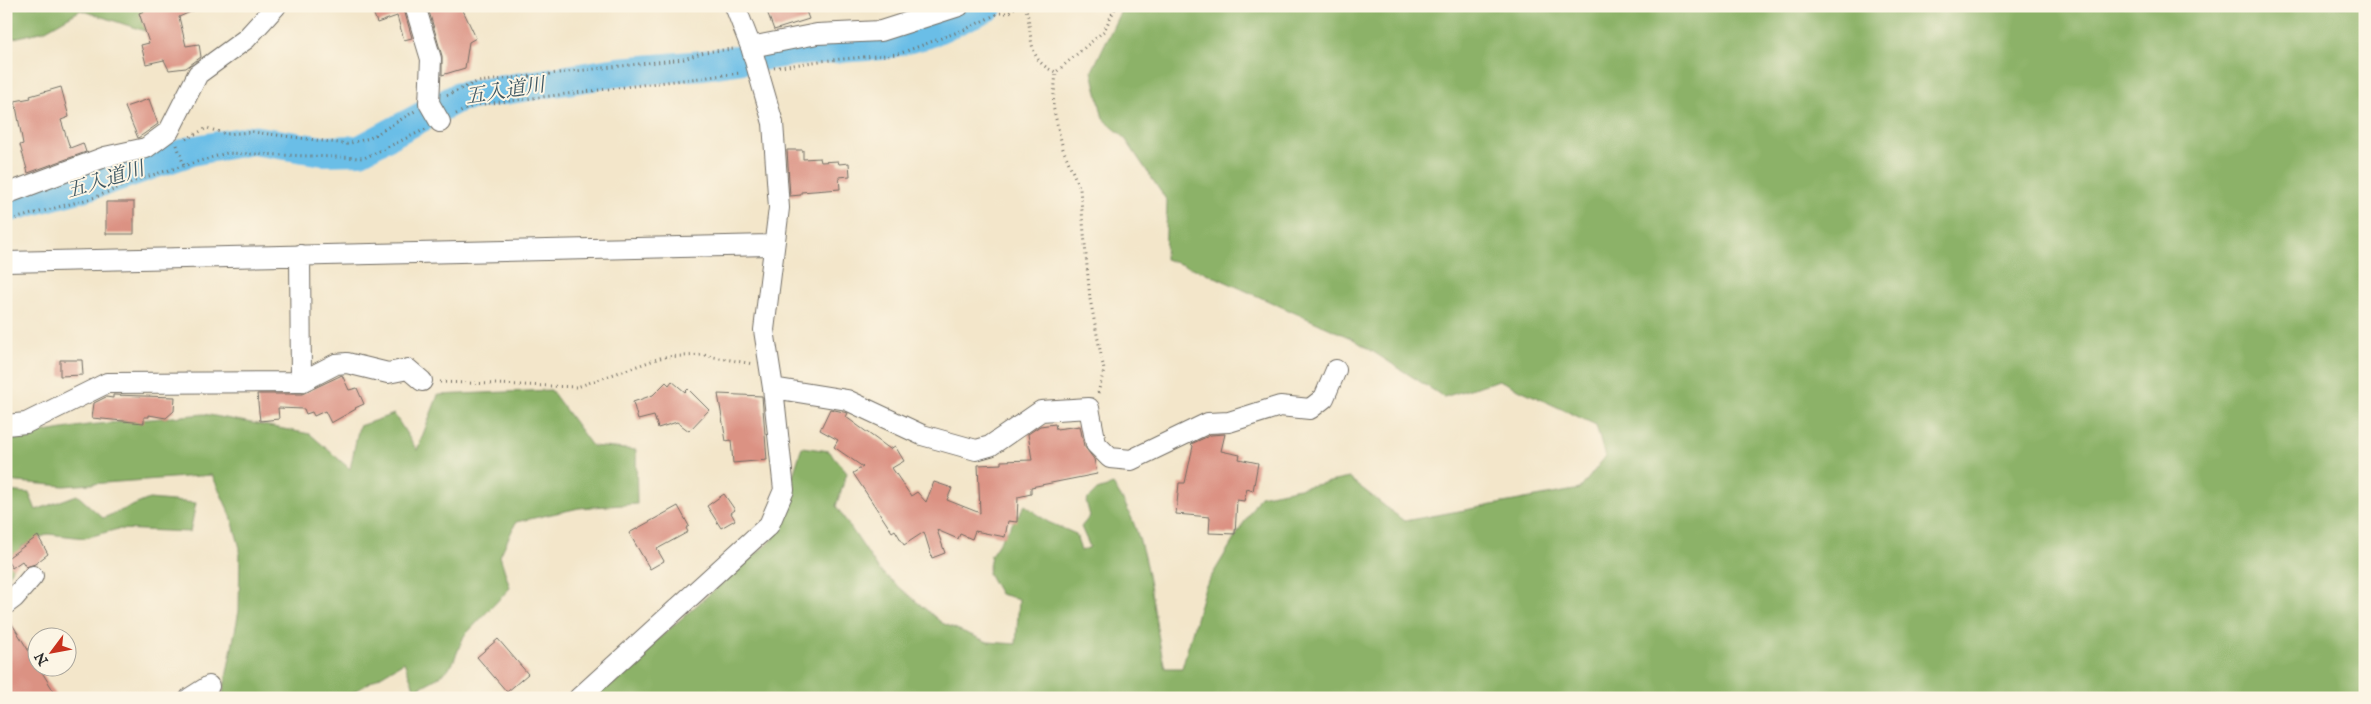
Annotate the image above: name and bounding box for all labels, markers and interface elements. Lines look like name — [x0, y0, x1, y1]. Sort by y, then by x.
water label: 五入道川 — [464, 73, 549, 110]
water label: 五入道川 — [64, 156, 149, 204]
north arrow — [28, 626, 78, 676]
text: N — [31, 648, 53, 669]

